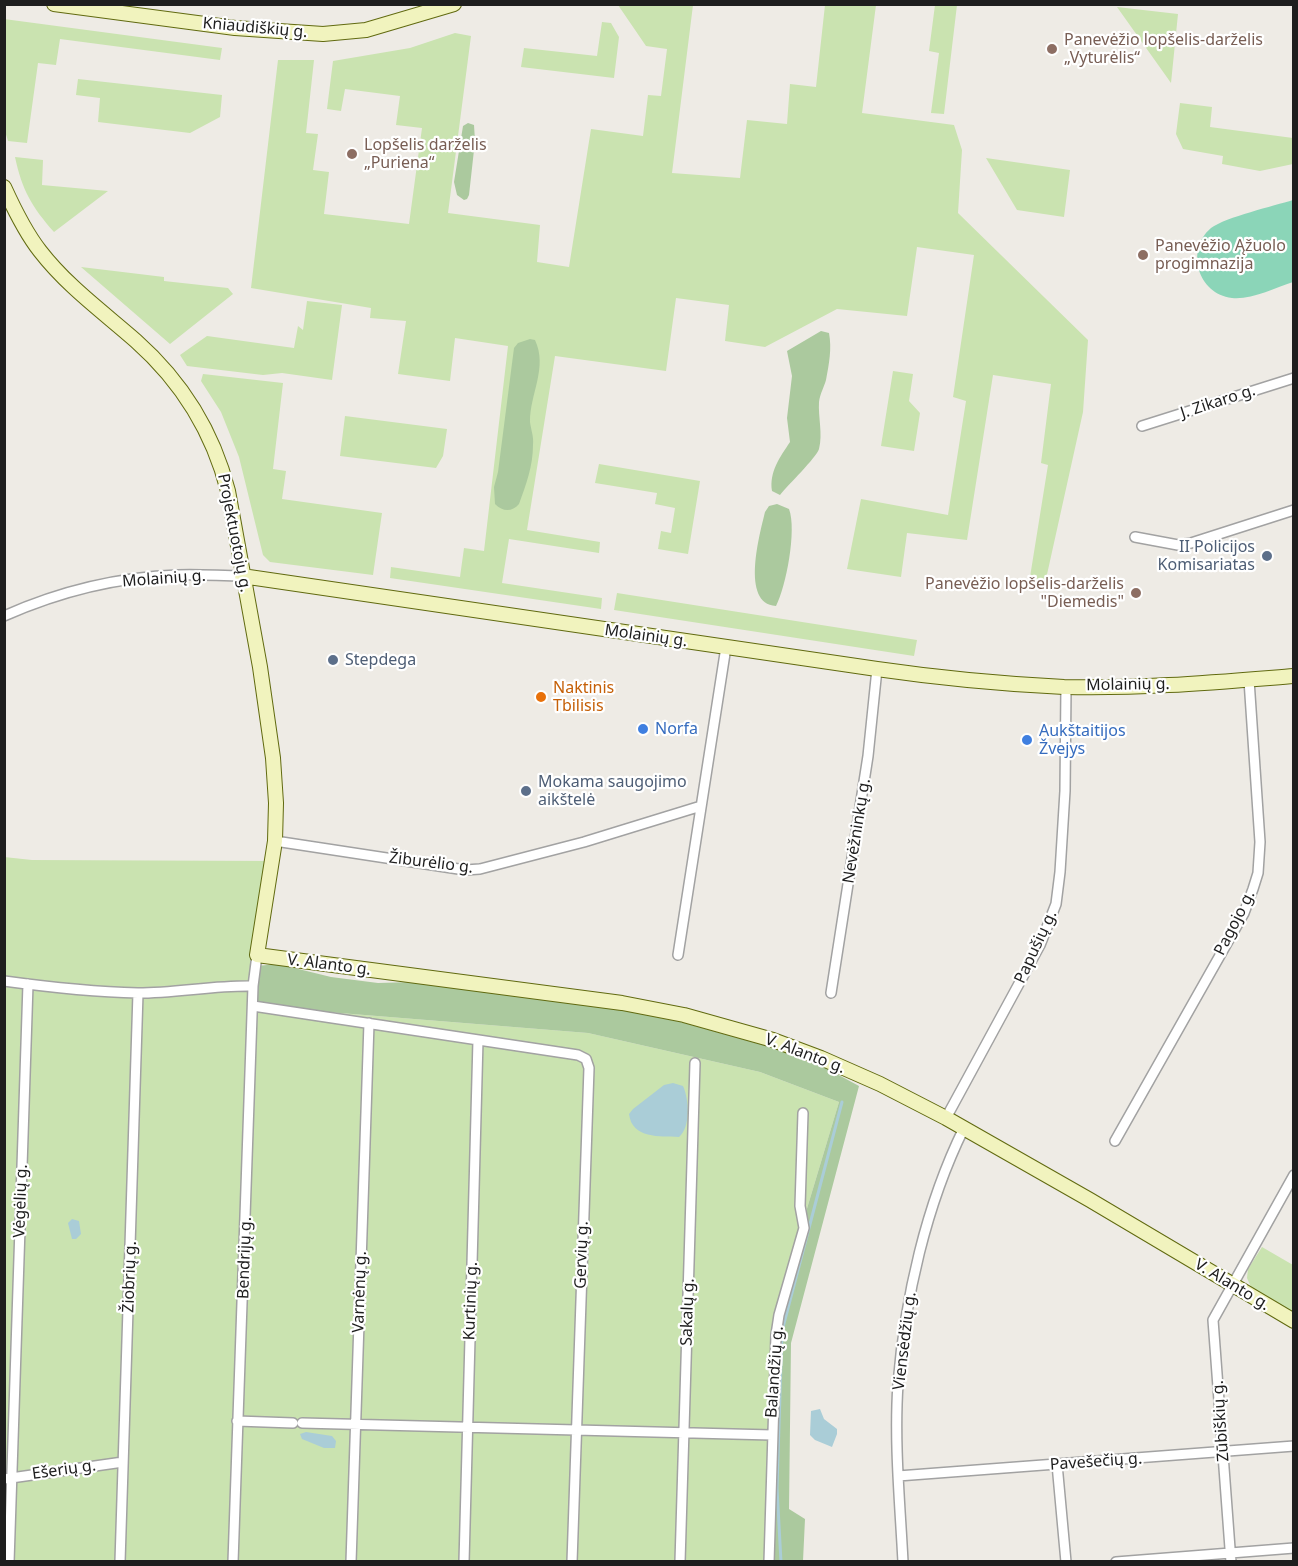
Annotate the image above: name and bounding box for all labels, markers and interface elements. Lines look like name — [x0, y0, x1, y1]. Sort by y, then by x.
street label: Kniaudiškių g. — [202, 14, 308, 42]
place label: Panevėžio lopšelis-darželis „Vyturėlis“ — [1064, 30, 1263, 68]
marker: Panevėžio lopšelis-darželis „Vyturėlis“ — [1045, 42, 1059, 56]
place label: Lopšelis darželis „Puriena“ — [364, 135, 487, 173]
marker: Lopšelis darželis „Puriena“ — [345, 147, 359, 161]
place label: Panevėžio Ąžuolo progimnazija — [1155, 236, 1286, 274]
marker: Panevėžio Ąžuolo progimnazija — [1136, 248, 1150, 262]
street label: J. Zikaro g. — [1178, 381, 1258, 423]
street label: Projektuotojų g. — [213, 472, 255, 594]
place label: II Policijos Komisariatas — [1158, 537, 1255, 575]
marker: II Policijos Komisariatas — [1260, 549, 1274, 563]
street label: Molainių g. — [122, 567, 206, 591]
place label: Panevėžio lopšelis-darželis "Diemedis" — [925, 574, 1124, 612]
marker: Panevėžio lopšelis-darželis "Diemedis" — [1129, 586, 1143, 600]
street label: Molainių g. — [603, 621, 689, 651]
place label: Stepdega — [345, 650, 416, 670]
marker: Stepdega — [326, 653, 340, 667]
street label: Molainių g. — [1086, 675, 1170, 695]
place label: Naktinis Tbilisis — [553, 678, 614, 716]
marker: Naktinis Tbilisis — [534, 690, 548, 704]
place label: Norfa — [655, 719, 698, 739]
place label: Aukštaitijos Žvejys — [1039, 721, 1126, 759]
marker: Norfa — [636, 722, 650, 736]
marker: Aukštaitijos Žvejys — [1020, 733, 1034, 747]
place label: Mokama saugojimo aikštelė — [538, 772, 687, 810]
street label: Nevėžninkų g. — [839, 777, 875, 885]
marker: Mokama saugojimo aikštelė — [519, 784, 533, 798]
street label: Žiburėlio g. — [388, 848, 474, 878]
street label: Pagojo g. — [1210, 887, 1260, 959]
street label: Papušių g. — [1011, 907, 1061, 987]
street label: V. Alanto g. — [286, 950, 372, 980]
street label: V. Alanto g. — [762, 1030, 848, 1078]
street label: Vėgėlių g. — [10, 1164, 32, 1238]
street label: Bendrijų g. — [234, 1217, 256, 1299]
street label: Gervių g. — [571, 1221, 593, 1289]
street label: Žiobrių g. — [119, 1241, 141, 1313]
street label: Varnėnų g. — [349, 1251, 371, 1333]
street label: V. Alanto g. — [1191, 1255, 1273, 1315]
street label: Kurtinių g. — [460, 1261, 482, 1341]
street label: Sakalų g. — [677, 1278, 699, 1346]
street label: Viensėdžių g. — [889, 1291, 921, 1391]
street label: Balandžių g. — [762, 1325, 788, 1419]
street label: Zūbiškių g. — [1209, 1380, 1233, 1462]
street label: Pavešečių g. — [1049, 1449, 1143, 1475]
street label: Ešerių g. — [31, 1456, 97, 1484]

